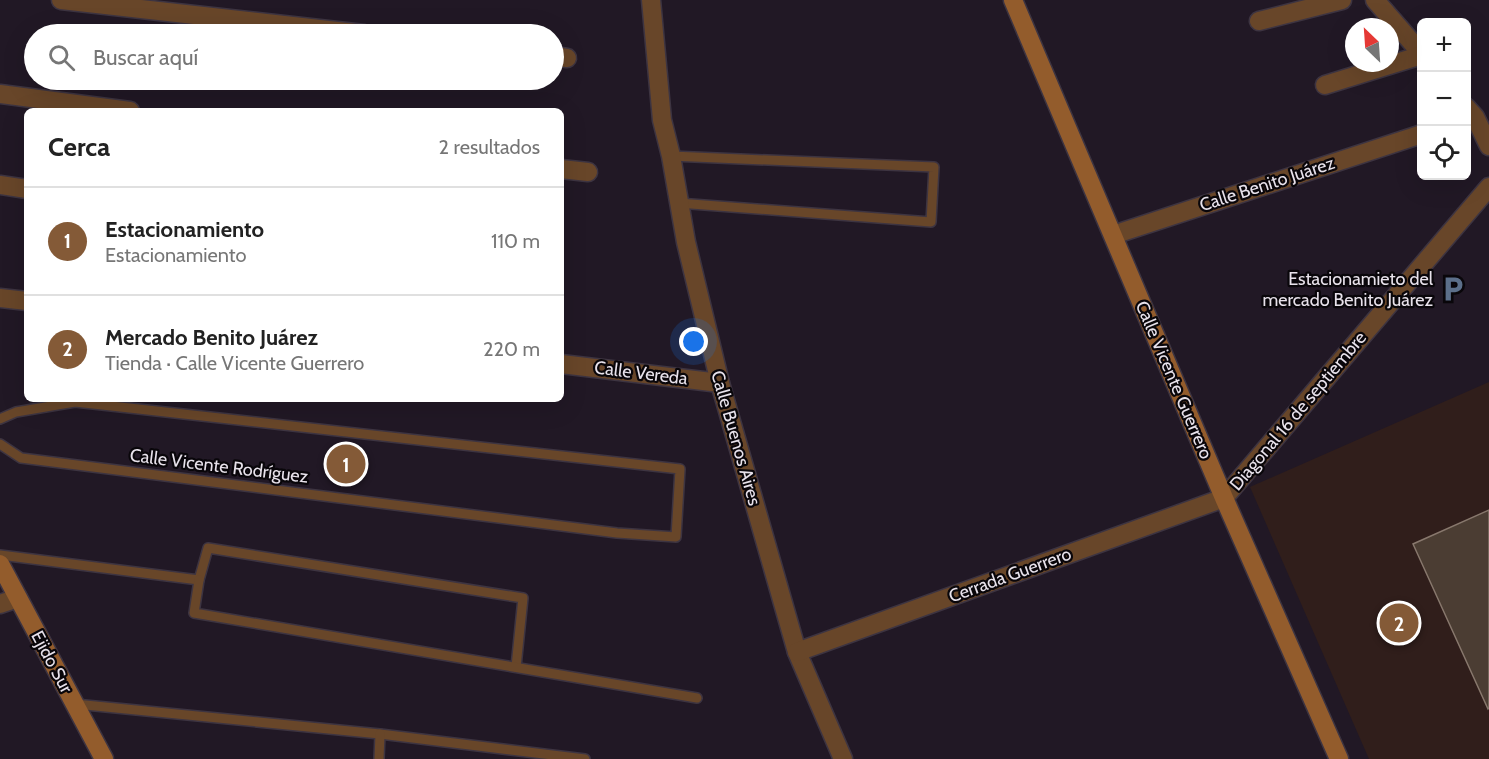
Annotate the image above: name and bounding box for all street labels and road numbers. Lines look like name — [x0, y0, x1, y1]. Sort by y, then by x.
street label: Calle Benito Juárez — [1197, 152, 1338, 216]
street label: Calle Vicente Guerrero — [1131, 298, 1217, 463]
street label: Diagonal 16 de septiembre — [1225, 327, 1371, 495]
street label: Calle Vereda — [593, 356, 689, 390]
street label: Calle Buenos Aires — [706, 368, 766, 508]
street label: Calle Vicente Rodríguez — [129, 444, 310, 488]
street label: Cerrada Guerrero — [946, 543, 1074, 607]
street label: Ejido Sur — [26, 627, 78, 697]

